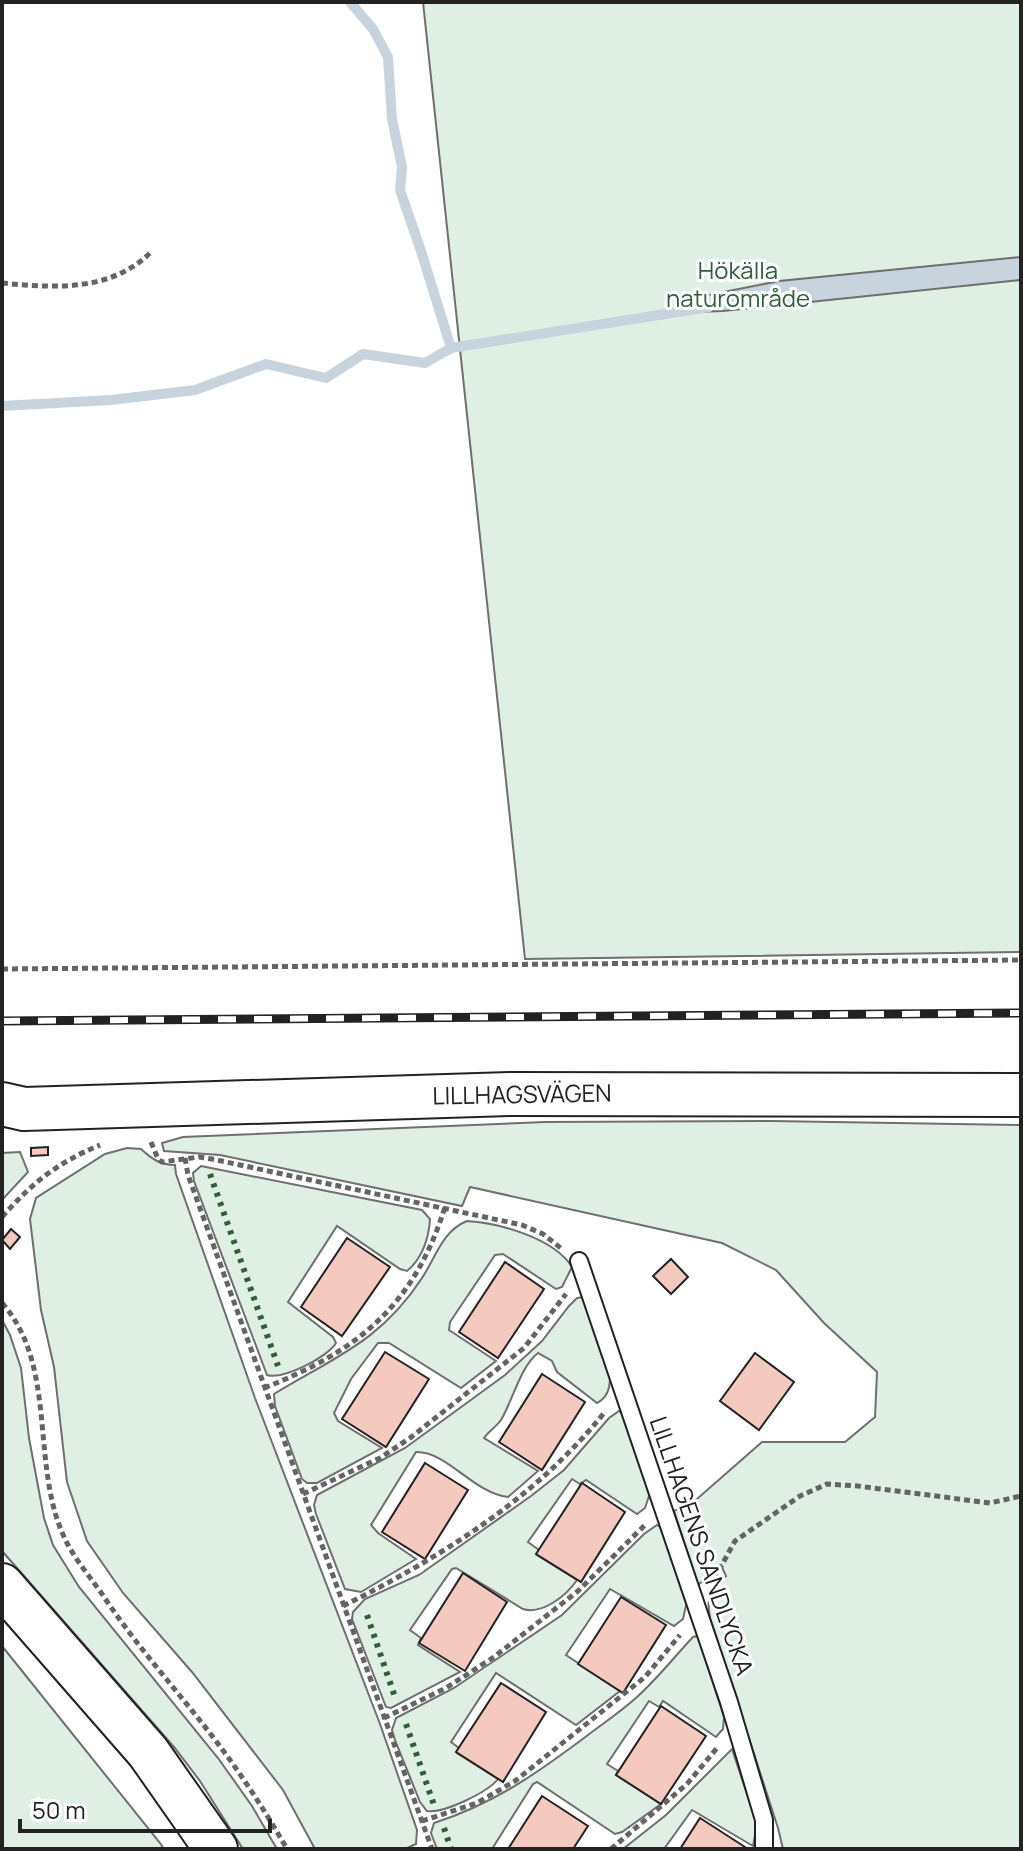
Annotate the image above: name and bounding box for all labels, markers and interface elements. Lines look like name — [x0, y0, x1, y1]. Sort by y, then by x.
park label: Hökälla naturområde — [666, 253, 810, 314]
street label: LILLHAGSVÄGEN — [432, 1075, 612, 1112]
street label: LILLHAGENS SANDLYCKA — [643, 1412, 762, 1679]
scale bar — [20, 1783, 270, 1833]
text: 50 m — [32, 1793, 86, 1826]

